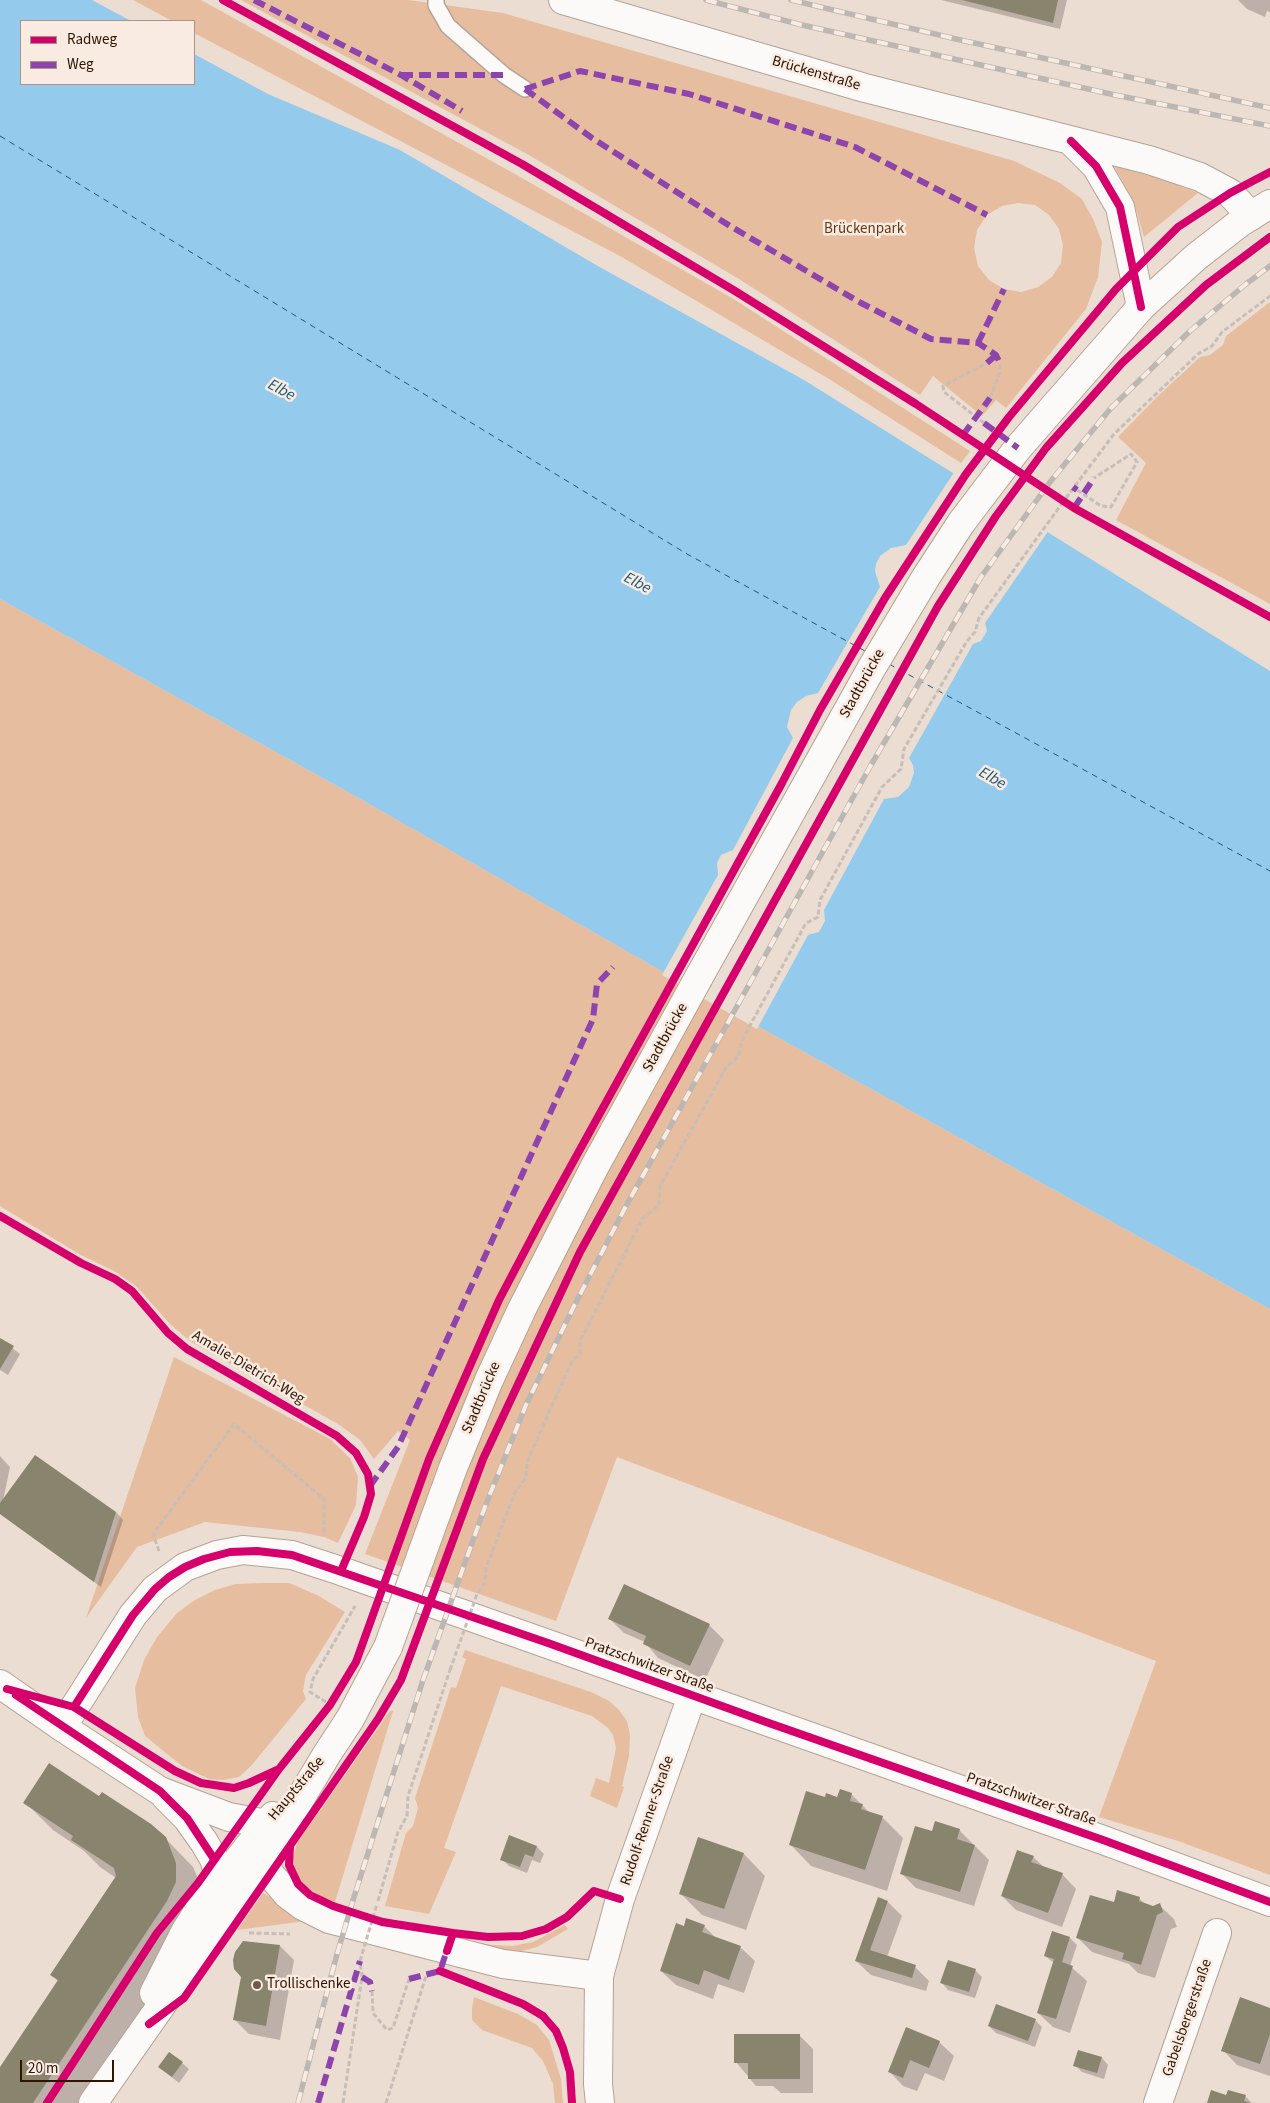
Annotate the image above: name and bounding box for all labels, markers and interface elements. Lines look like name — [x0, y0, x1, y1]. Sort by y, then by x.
legend — [20, 20, 195, 85]
text: Radweg — [67, 29, 117, 50]
street label: Brückenstraße — [770, 53, 862, 95]
text: Weg — [67, 54, 94, 75]
park label: Brückenpark — [824, 221, 904, 239]
water label: Elbe — [264, 376, 298, 406]
water label: Elbe — [620, 569, 654, 599]
street label: Stadtbrücke — [837, 646, 889, 722]
water label: Elbe — [975, 764, 1009, 794]
street label: Stadtbrücke — [640, 1000, 692, 1076]
street label: Amalie-Dietrich-Weg — [188, 1327, 308, 1409]
street label: Stadtbrücke — [459, 1359, 505, 1437]
street label: Pratzschwitzer Straße — [582, 1634, 716, 1698]
street label: Hauptstraße — [265, 1753, 329, 1825]
street label: Rudolf-Renner-Straße — [617, 1754, 679, 1888]
street label: Pratzschwitzer Straße — [964, 1769, 1098, 1831]
street label: Gabelsbergerstraße — [1159, 1957, 1217, 2079]
place label: Trollischenke — [267, 1976, 350, 1994]
marker: Trollischenke — [251, 1979, 263, 1991]
scale bar — [22, 2050, 116, 2082]
text: 20 m — [28, 2058, 58, 2079]

